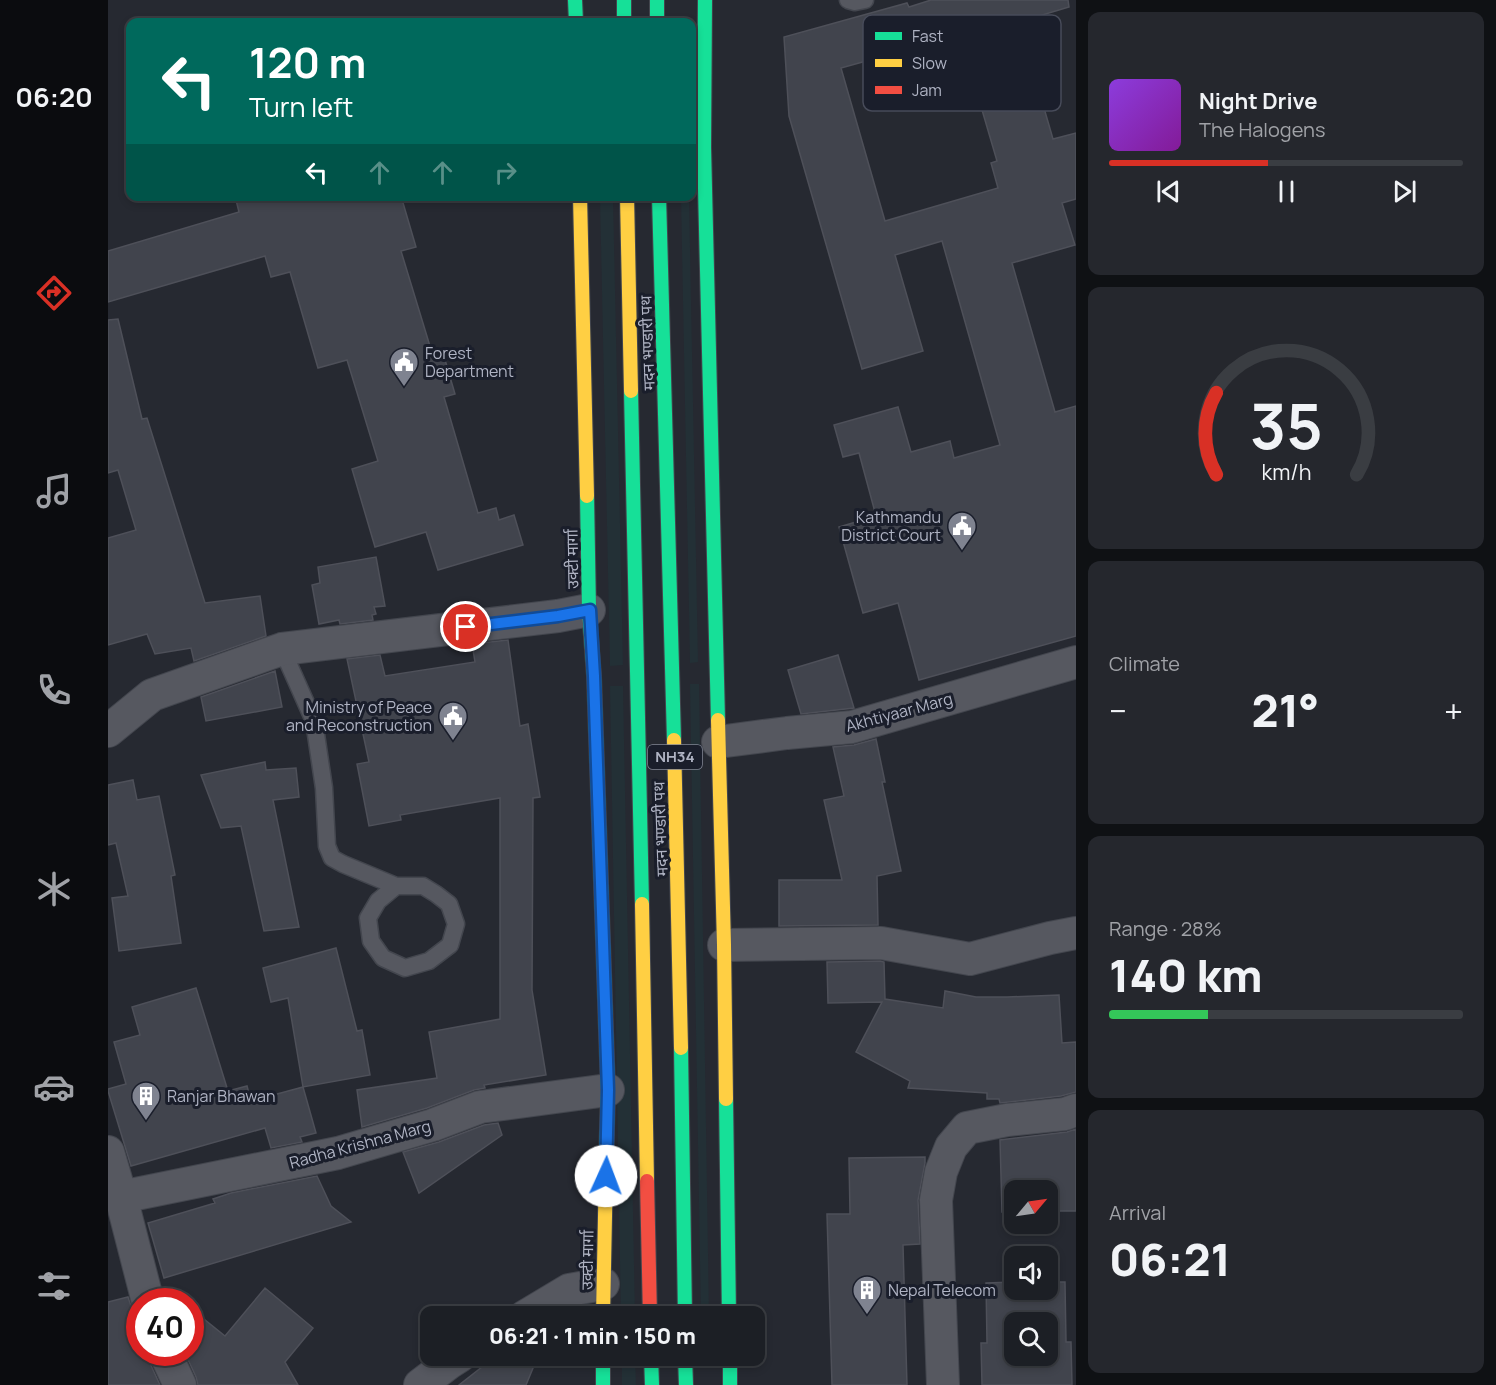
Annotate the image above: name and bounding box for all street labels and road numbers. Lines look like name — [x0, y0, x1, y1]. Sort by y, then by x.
street label: मदन भण्डारी पथ — [634, 294, 660, 391]
street label: उक्टी मार्गा — [560, 528, 584, 589]
street label: Akhtiyaar Marg — [843, 687, 955, 737]
road number: NH34 — [648, 745, 702, 769]
street label: मदन भण्डारी पथ — [647, 780, 673, 877]
street label: Radha Krishna Marg — [287, 1115, 433, 1173]
street label: उक्टी मार्गा — [575, 1229, 599, 1290]

